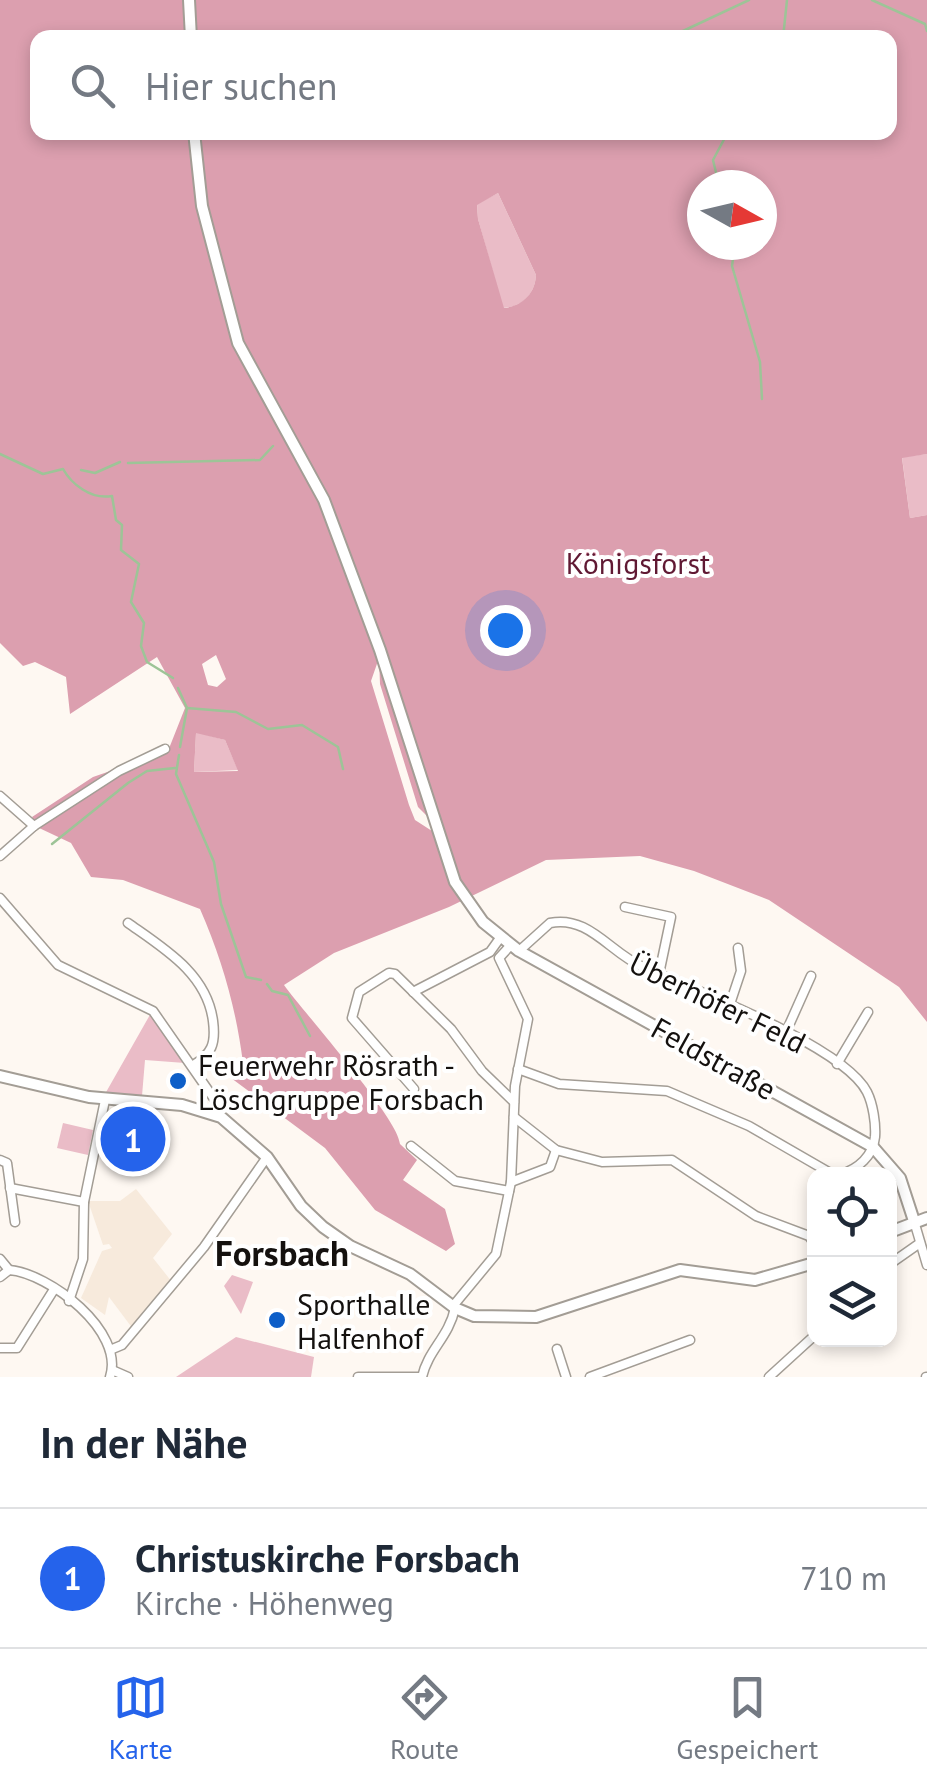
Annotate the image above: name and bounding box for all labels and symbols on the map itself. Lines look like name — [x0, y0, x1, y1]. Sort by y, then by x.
north arrow — [687, 170, 777, 260]
park label: Königsforst — [566, 543, 710, 582]
your location — [480, 605, 531, 656]
street label: Überhöfer Feld — [623, 942, 813, 1062]
street label: Feldstraße — [645, 1008, 783, 1108]
place label: Feuerwehr Rösrath - Löschgruppe Forsbach — [198, 1045, 484, 1118]
marker: Feuerwehr Rösrath - Löschgruppe Forsbach — [167, 1070, 189, 1092]
pin: 1 — [100, 1102, 166, 1176]
district label: Forsbach — [215, 1230, 349, 1276]
place label: Sporthalle Halfenhof — [297, 1284, 431, 1357]
marker: Sporthalle Halfenhof — [266, 1309, 288, 1331]

